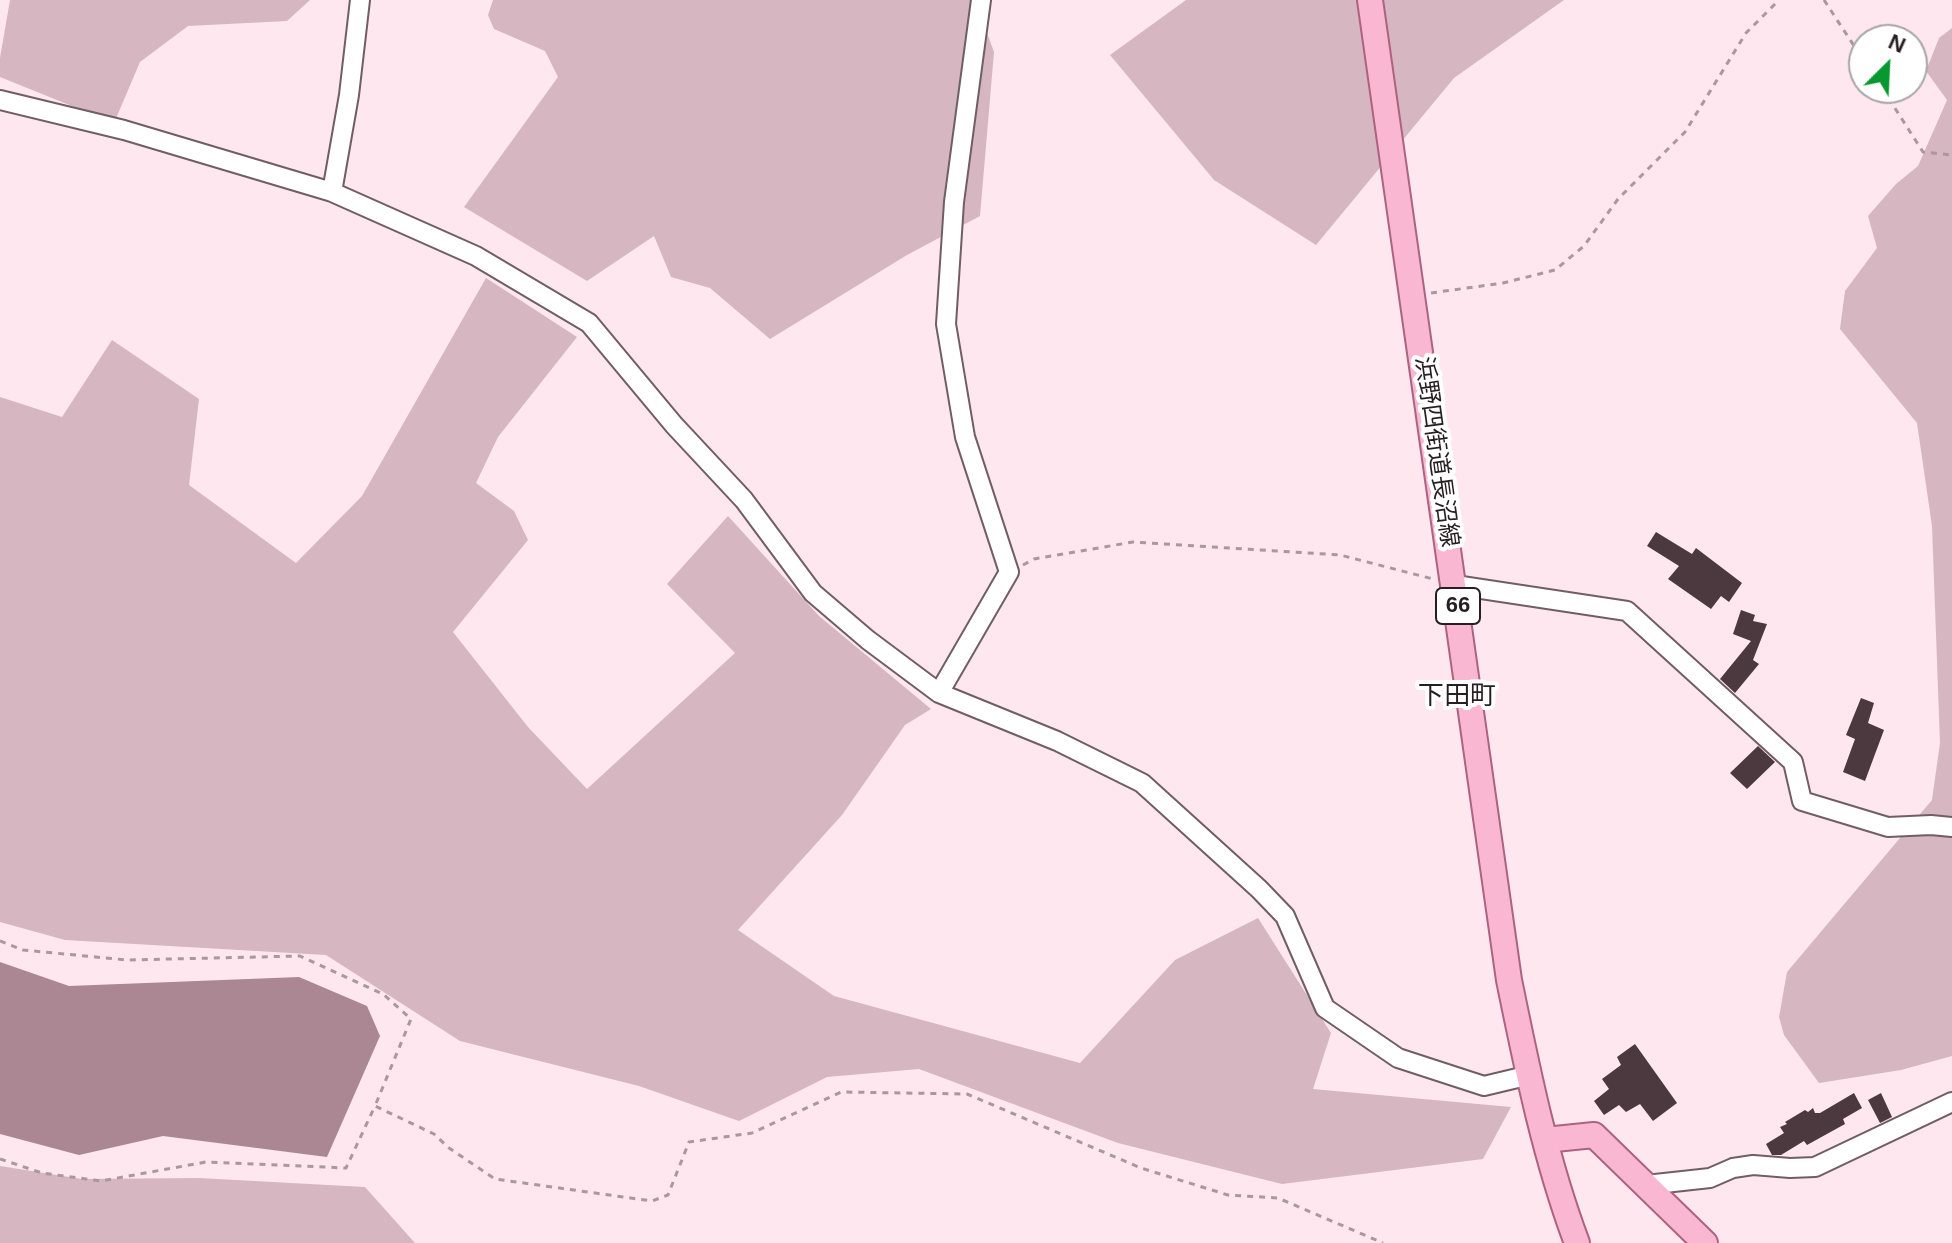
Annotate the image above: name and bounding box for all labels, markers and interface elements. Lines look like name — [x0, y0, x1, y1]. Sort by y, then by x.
north arrow — [1848, 24, 1928, 104]
text: N — [1885, 29, 1909, 58]
street label: 浜野四街道長沼線 — [1408, 355, 1464, 549]
road number: 66 — [1436, 588, 1480, 624]
district label: 下田町 — [1418, 681, 1496, 713]

